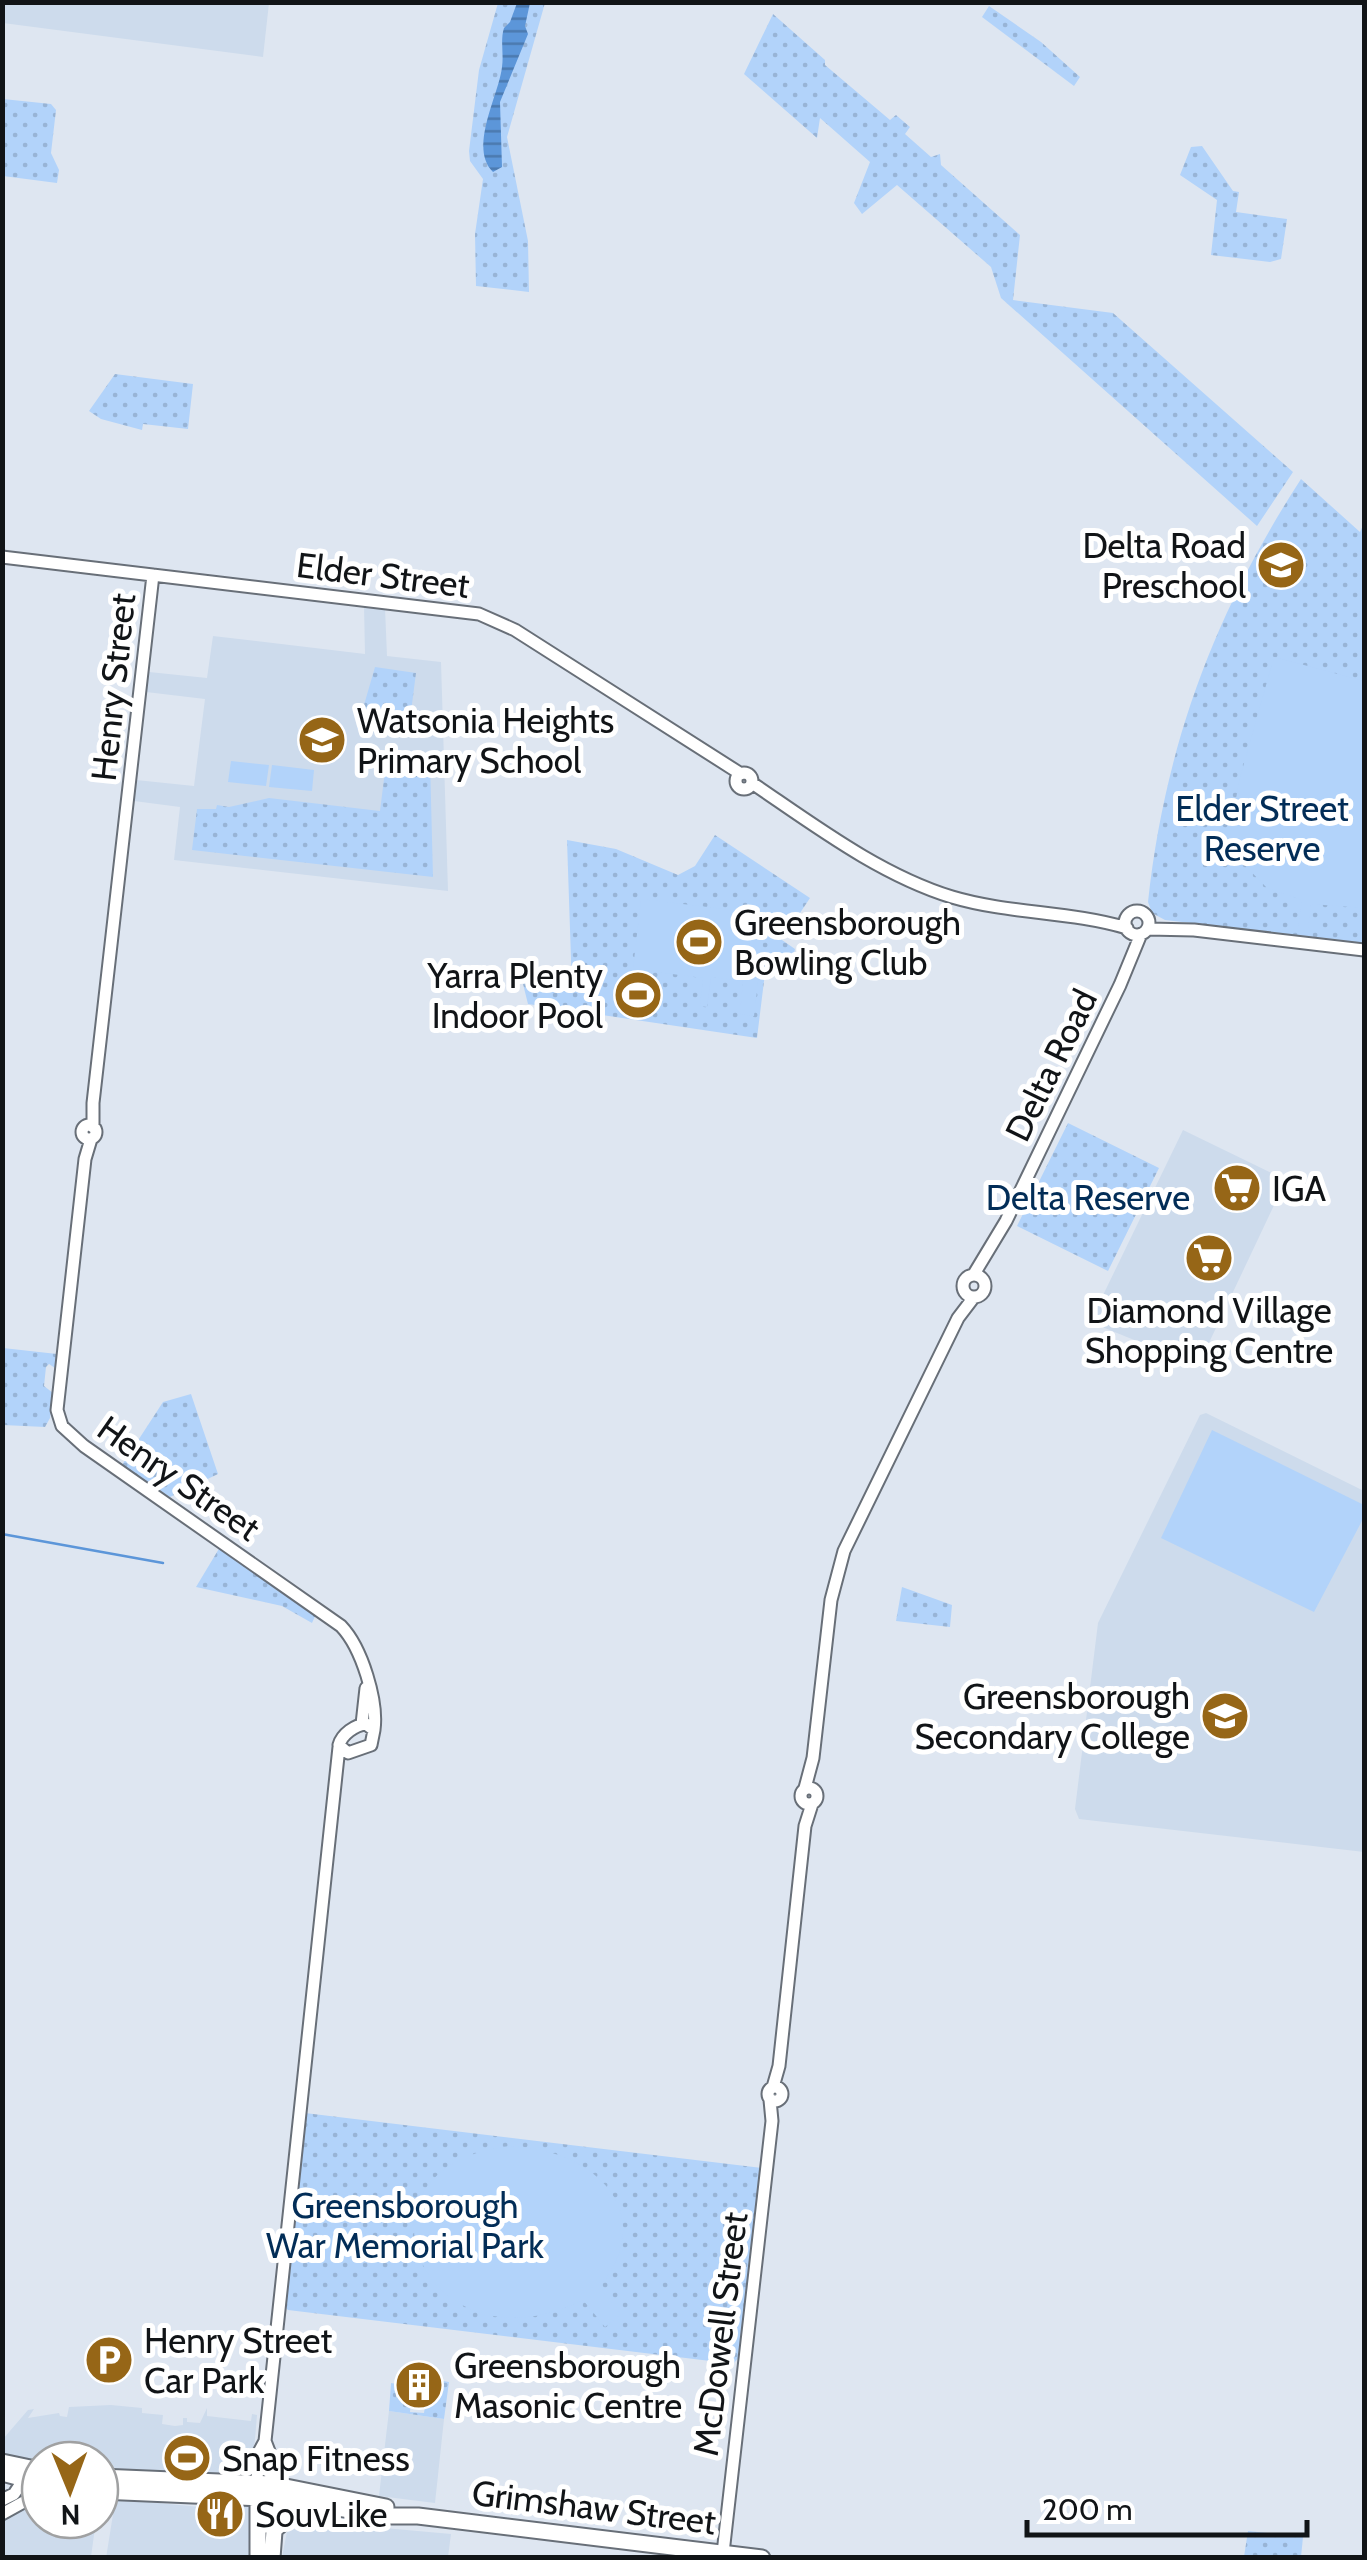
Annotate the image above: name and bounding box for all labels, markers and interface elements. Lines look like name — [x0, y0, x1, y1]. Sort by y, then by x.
place label: Delta Road Preschool — [1082, 524, 1247, 607]
school or university icon: Delta Road Preschool — [1255, 539, 1307, 591]
street label: Elder Street — [294, 543, 472, 607]
street label: Henry Street — [82, 591, 144, 783]
place label: Watsonia Heights Primary School — [357, 699, 614, 782]
school or university icon: Watsonia Heights Primary School — [296, 714, 348, 766]
park label: Elder Street Reserve — [1175, 787, 1349, 870]
place label: Greensborough Bowling Club — [734, 901, 961, 984]
sports icon: Greensborough Bowling Club — [673, 916, 725, 968]
place label: Yarra Plenty Indoor Pool — [427, 954, 604, 1037]
sports icon: Yarra Plenty Indoor Pool — [612, 969, 664, 1021]
street label: Delta Road — [996, 982, 1106, 1148]
supermarket icon: IGA — [1211, 1162, 1263, 1214]
place label: IGA — [1272, 1167, 1326, 1210]
park label: Delta Reserve — [986, 1176, 1190, 1219]
supermarket icon: Diamond Village Shopping Centre — [1183, 1232, 1235, 1284]
place label: Diamond Village Shopping Centre — [1085, 1289, 1333, 1372]
street label: Henry Street — [90, 1406, 269, 1550]
place label: Greensborough Secondary College — [914, 1675, 1190, 1758]
school or university icon: Greensborough Secondary College — [1199, 1690, 1251, 1742]
park label: Greensborough War Memorial Park — [266, 2184, 544, 2267]
street label: McDowell Street — [684, 2209, 756, 2458]
place label: Henry Street Car Park — [144, 2319, 332, 2402]
parking icon: Henry Street Car Park — [83, 2334, 135, 2386]
place label: Greensborough Masonic Centre — [454, 2344, 682, 2427]
building icon: Greensborough Masonic Centre — [393, 2359, 445, 2411]
sports icon: Snap Fitness — [161, 2432, 213, 2484]
place label: Snap Fitness — [222, 2437, 410, 2480]
north arrow — [20, 2440, 120, 2540]
street label: Grimshaw Street — [470, 2471, 719, 2543]
scale bar — [1027, 2475, 1307, 2537]
restaurant icon: SouvLike — [194, 2488, 246, 2540]
text: 200 m — [1042, 2491, 1133, 2528]
place label: SouvLike — [255, 2493, 388, 2536]
text: N — [60, 2498, 81, 2532]

